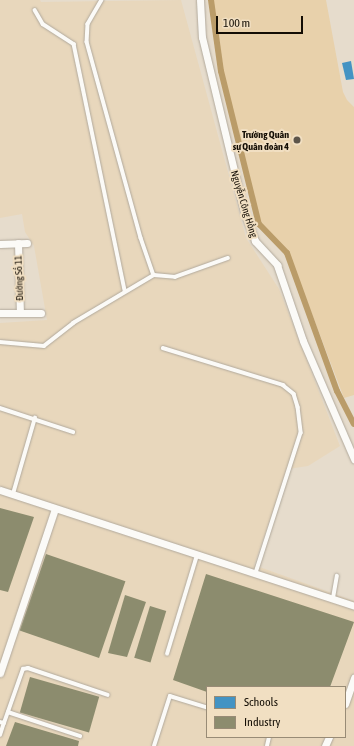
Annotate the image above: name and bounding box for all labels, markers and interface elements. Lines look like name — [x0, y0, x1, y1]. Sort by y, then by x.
scale bar — [218, 8, 305, 34]
text: 100 m — [223, 16, 250, 30]
place label: Trường Quân sự Quân đoàn 4 — [233, 128, 289, 152]
marker: Trường Quân sự Quân đoàn 4 — [292, 135, 302, 145]
street label: Nguyễn Công Hồng — [228, 169, 260, 239]
street label: Đường Số 11 — [12, 255, 26, 301]
legend — [206, 686, 346, 738]
text: Schools — [244, 695, 278, 709]
text: Industry — [244, 715, 281, 729]

